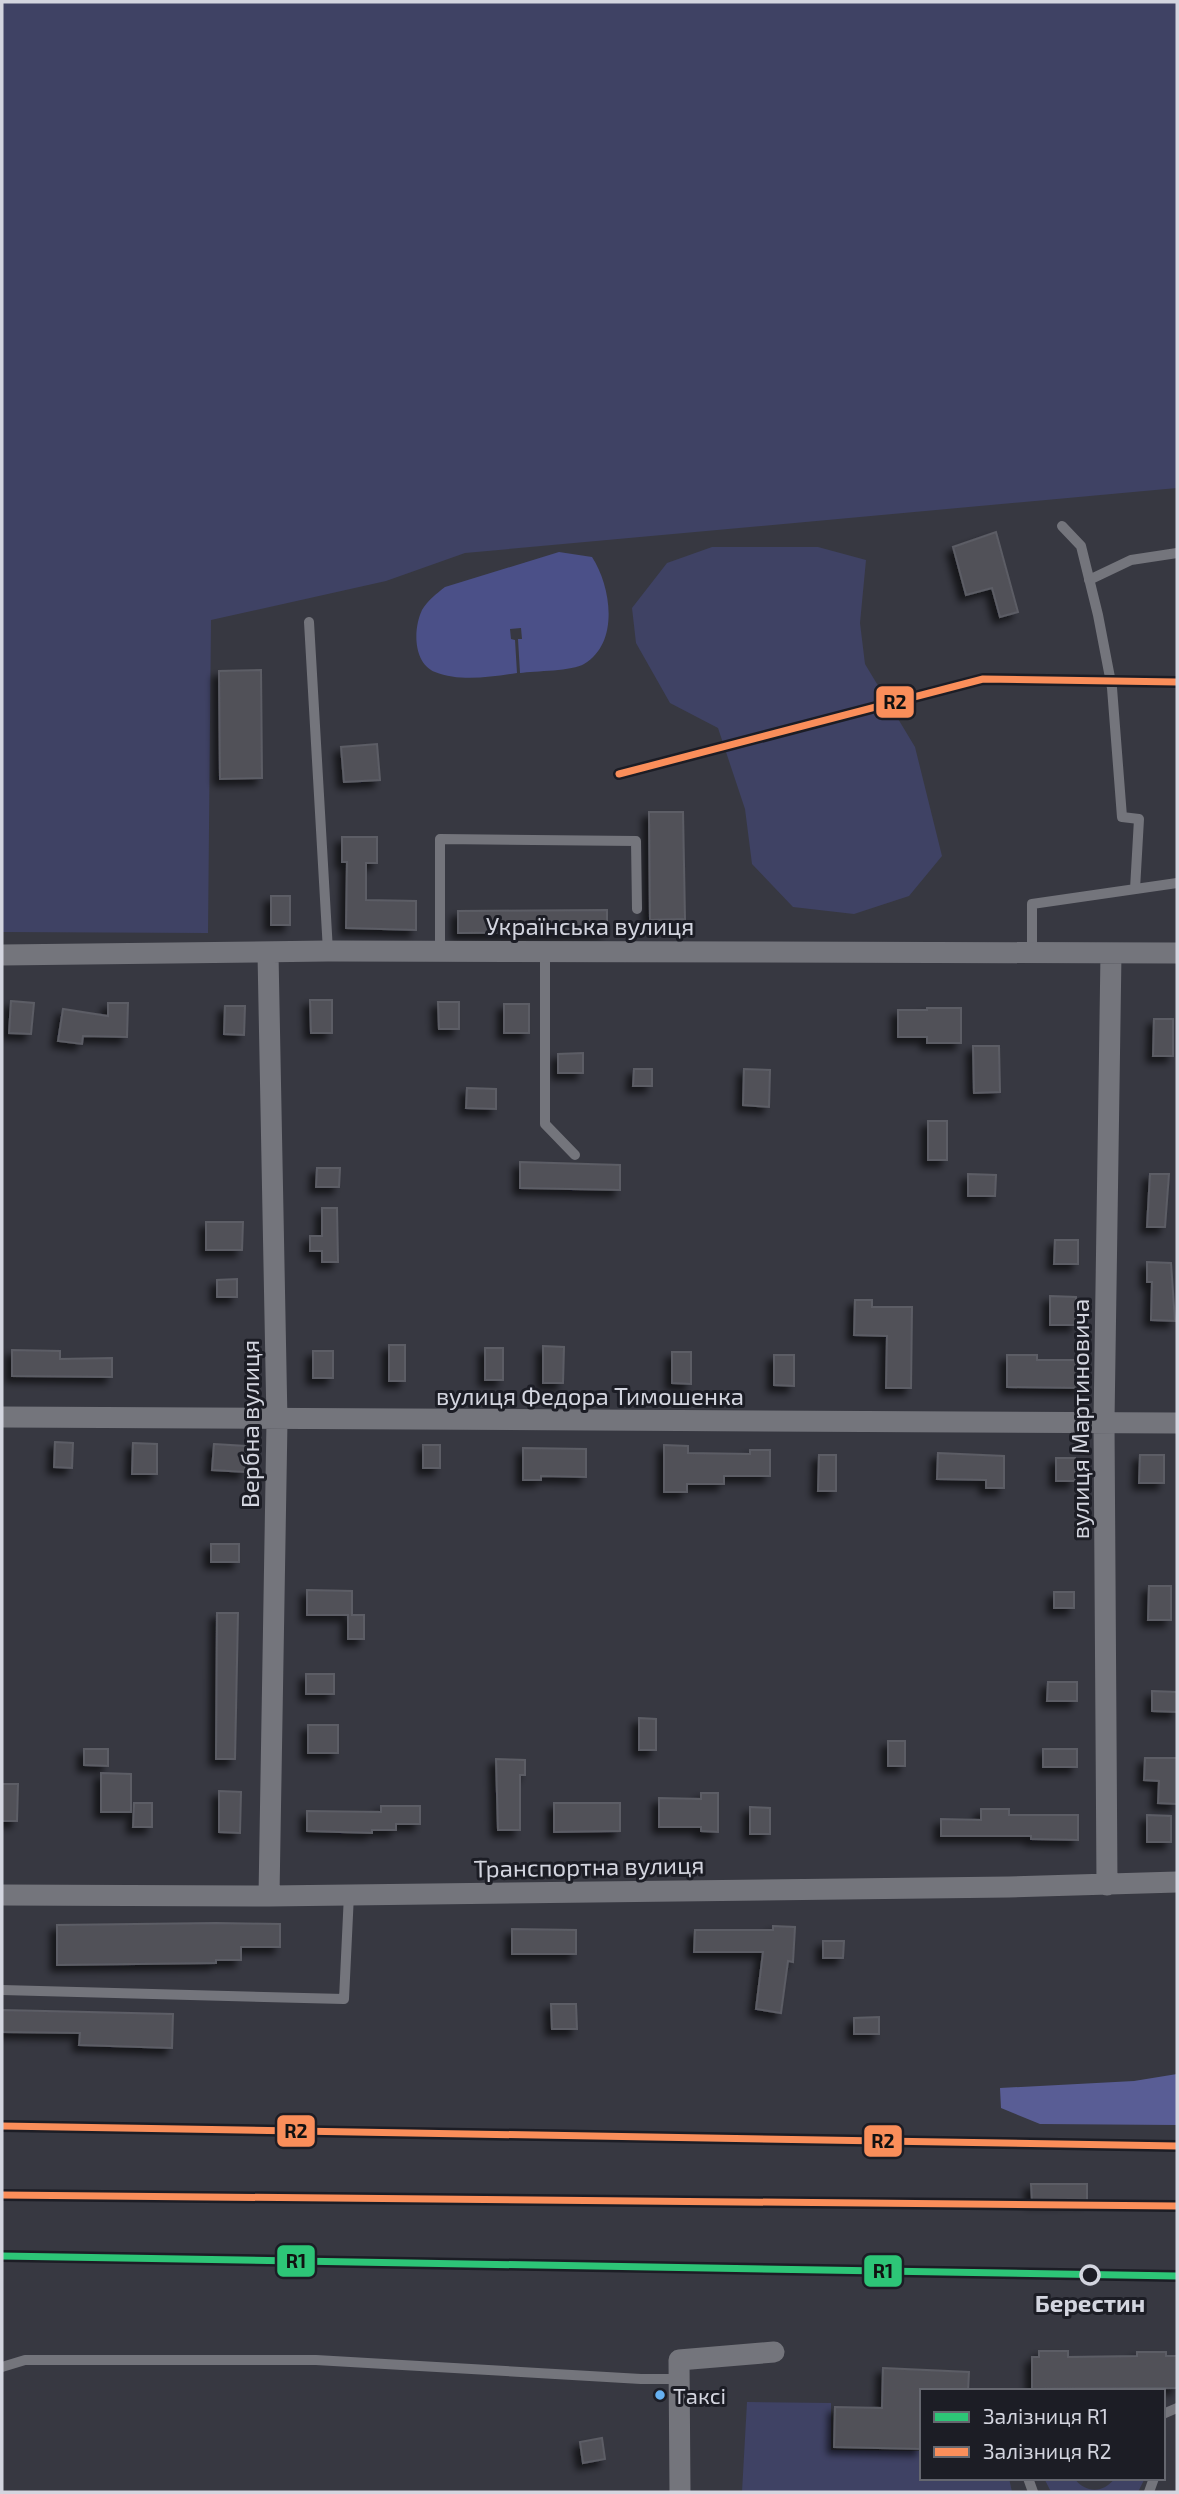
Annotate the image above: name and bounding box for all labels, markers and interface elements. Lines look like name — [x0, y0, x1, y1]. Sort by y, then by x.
line badge: R2 — [875, 685, 915, 719]
text: R2 — [883, 690, 907, 713]
street label: Українська вулиця — [486, 911, 694, 941]
street label: вулиця Мартиновича — [1065, 1299, 1095, 1539]
street label: Вербна вулиця — [235, 1340, 265, 1508]
street label: вулиця Федора Тимошенка — [436, 1381, 744, 1411]
street label: Транспортна вулиця — [473, 1849, 705, 1884]
line badge: R2 — [276, 2114, 316, 2148]
text: R2 — [284, 2119, 308, 2142]
line badge: R2 — [863, 2124, 903, 2158]
text: R2 — [871, 2129, 895, 2152]
line badge: R1 — [276, 2244, 316, 2278]
text: R1 — [286, 2249, 306, 2272]
line badge: R1 — [863, 2254, 903, 2288]
text: R1 — [873, 2259, 893, 2282]
marker: Берестин — [1080, 2265, 1100, 2285]
place label: Берестин — [1035, 2288, 1145, 2317]
place label: Таксі — [673, 2382, 726, 2408]
marker: Таксі — [653, 2388, 667, 2402]
legend — [920, 2389, 1165, 2480]
text: Залізниця R1 — [983, 2403, 1108, 2428]
text: Залізниця R2 — [983, 2438, 1112, 2463]

